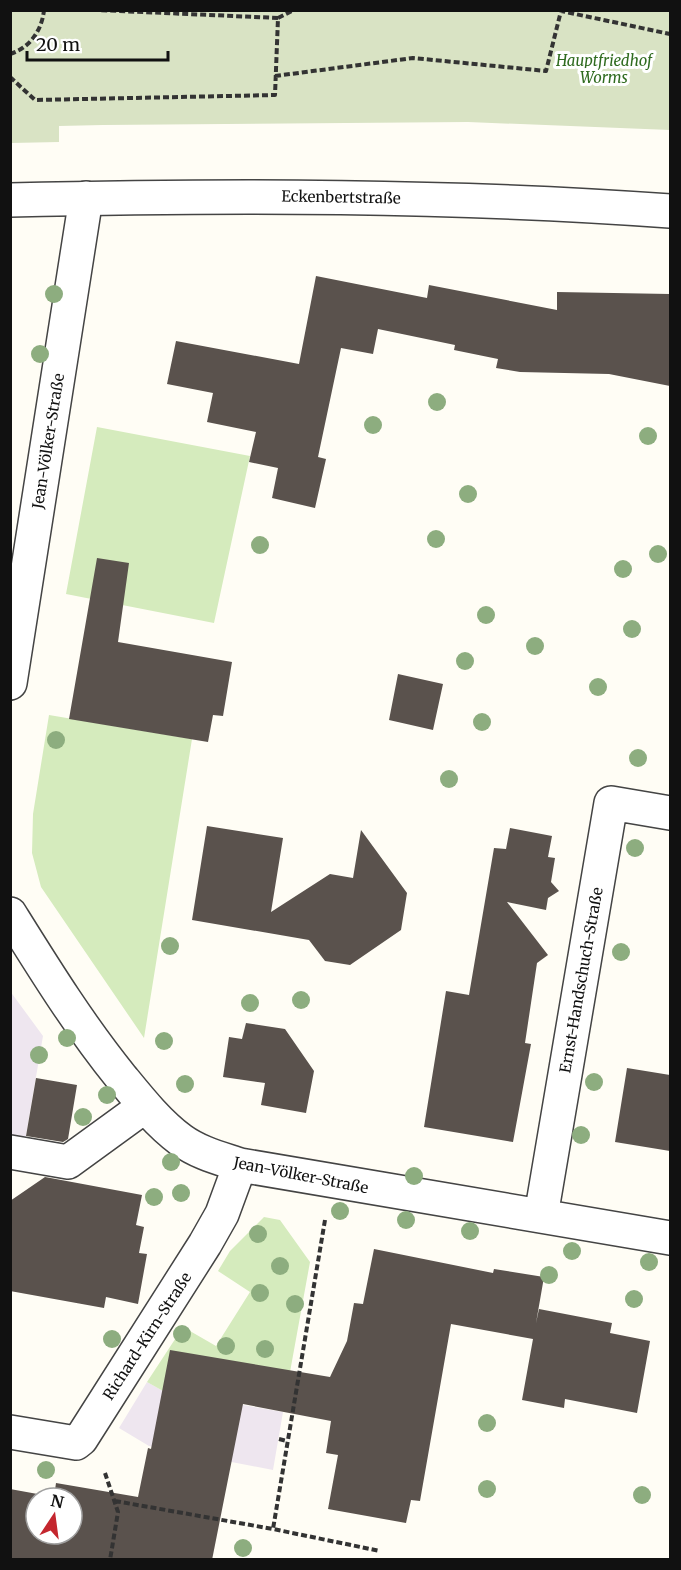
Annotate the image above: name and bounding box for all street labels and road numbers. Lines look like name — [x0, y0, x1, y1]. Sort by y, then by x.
street label: Eckenbertstraße — [281, 186, 401, 208]
street label: Jean-Völker-Straße — [28, 372, 68, 511]
street label: Ernst-Handschuch-Straße — [555, 885, 607, 1074]
street label: Jean-Völker-Straße — [231, 1152, 370, 1197]
street label: Richard-Kirn-Straße — [99, 1268, 195, 1403]

